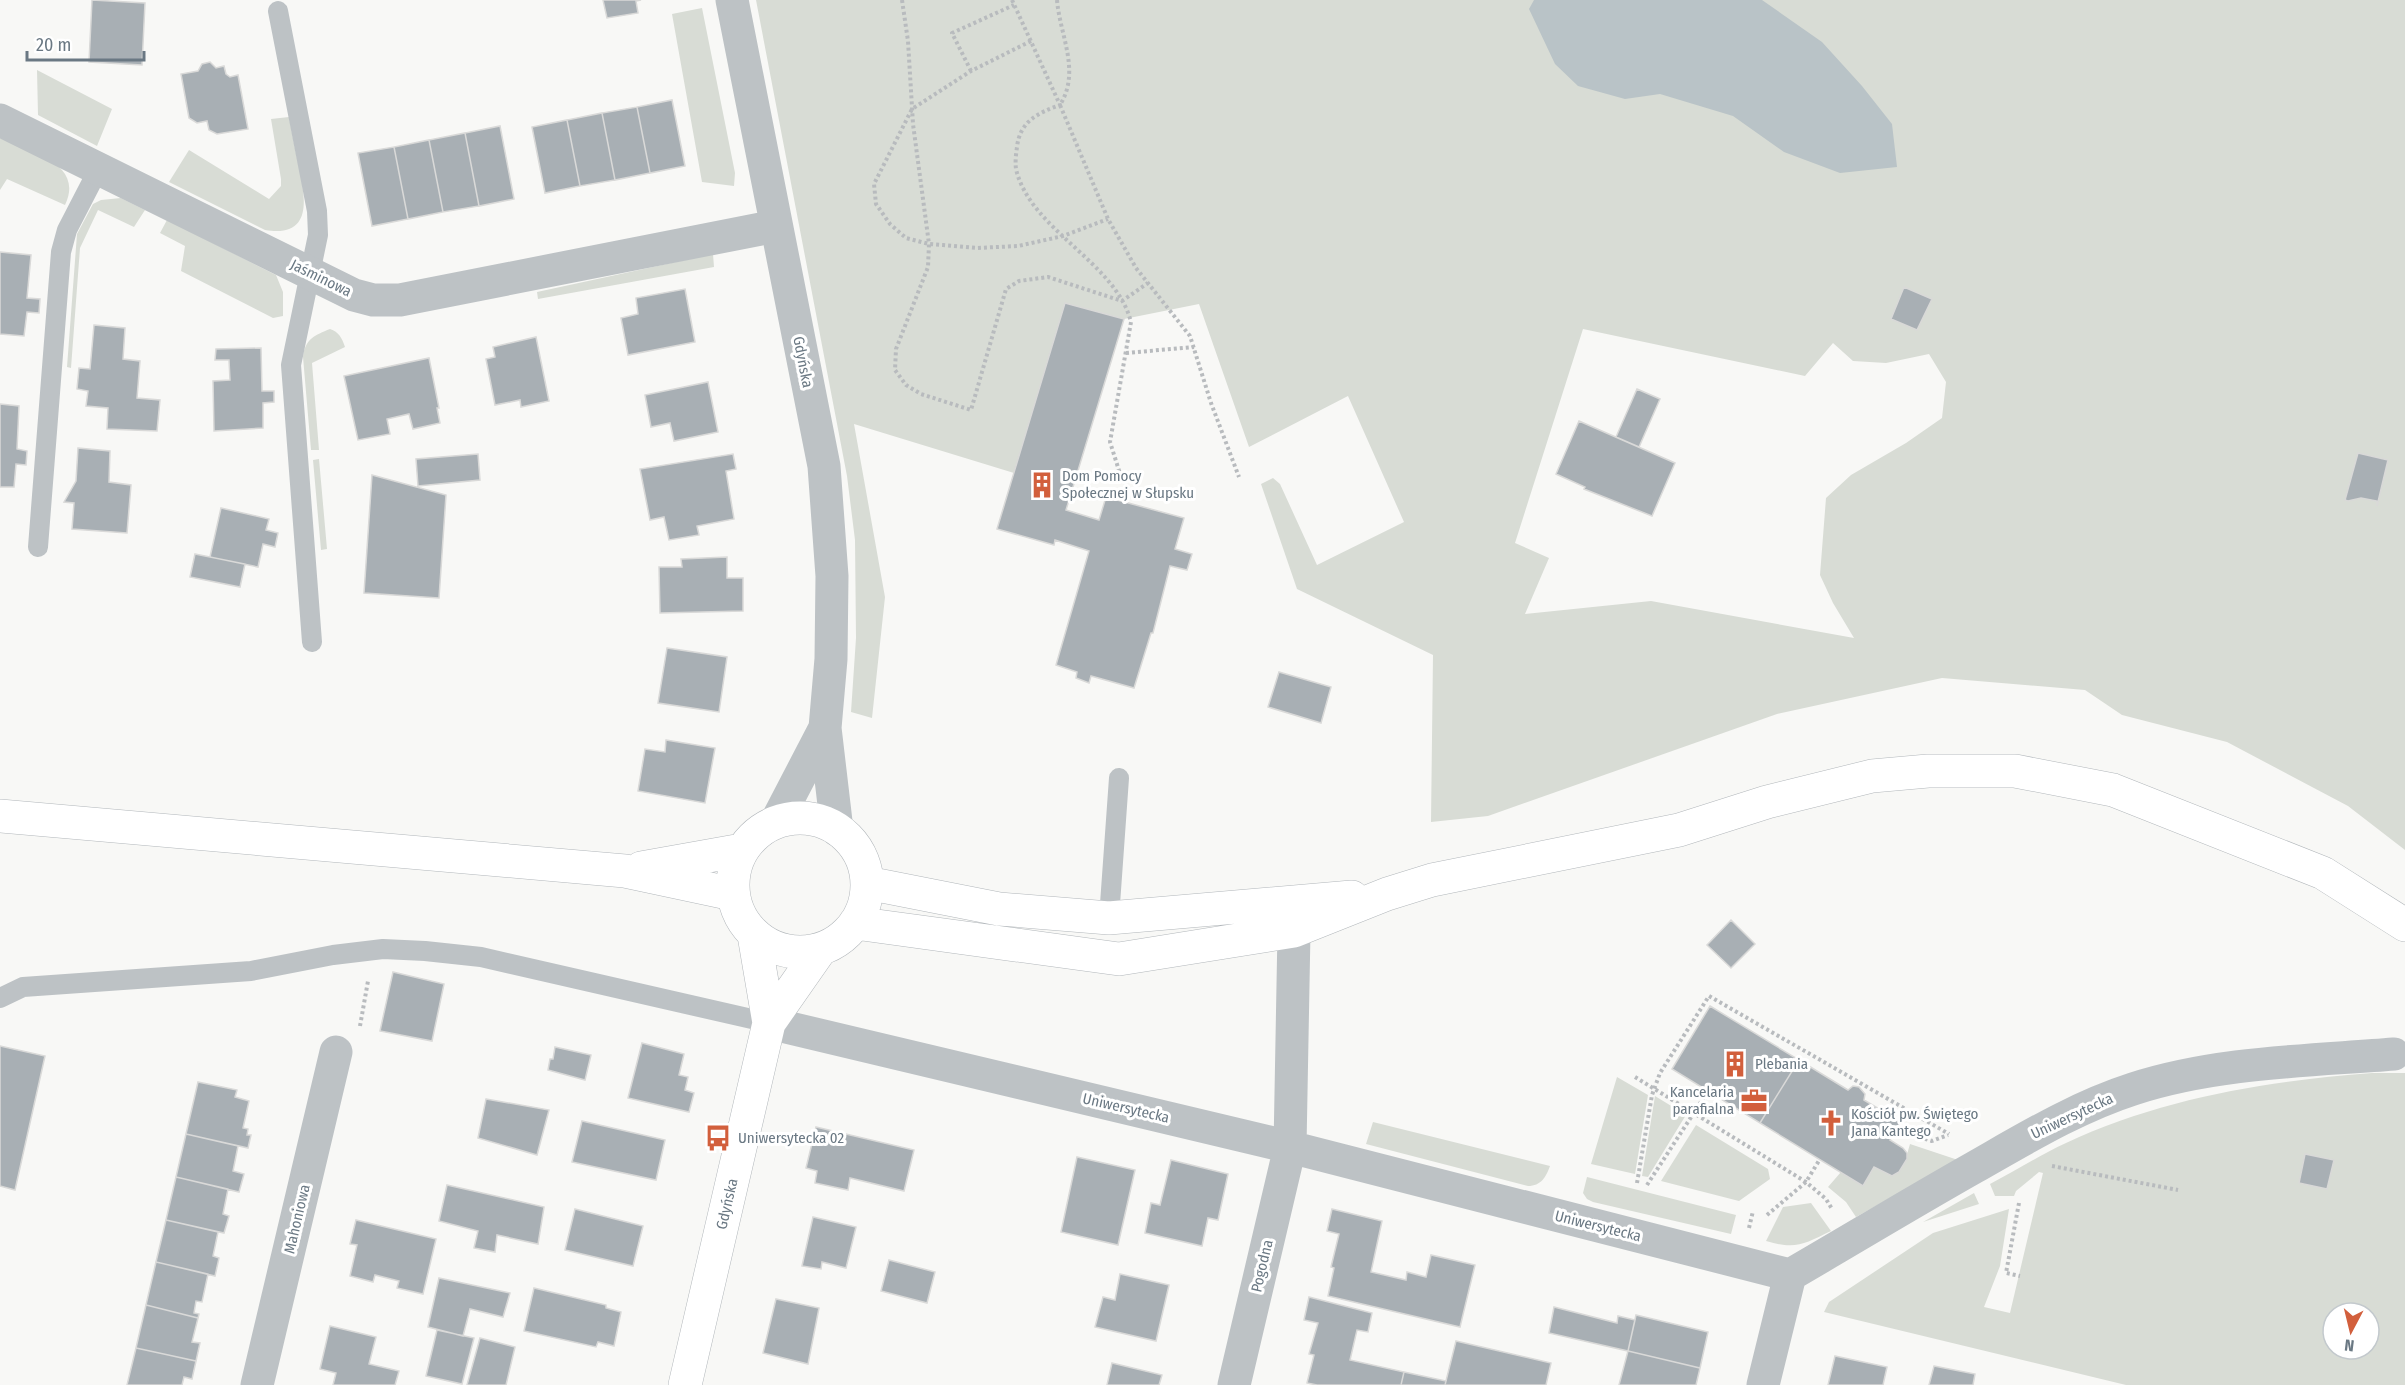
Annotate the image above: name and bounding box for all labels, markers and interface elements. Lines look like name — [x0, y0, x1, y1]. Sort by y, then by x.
scale bar — [27, 24, 144, 62]
text: 20 m — [36, 34, 71, 56]
street label: Jaśminowa — [287, 255, 355, 301]
street label: Gdyńska — [789, 335, 817, 389]
place label: Dom Pomocy Społecznej w Słupsku — [1062, 467, 1194, 502]
building icon: Dom Pomocy Społecznej w Słupsku — [1027, 470, 1057, 500]
building icon: Plebania — [1720, 1049, 1750, 1079]
place label: Plebania — [1755, 1055, 1808, 1073]
place label: Kancelaria parafialna — [1670, 1083, 1734, 1118]
office icon: Kancelaria parafialna — [1739, 1086, 1769, 1116]
street label: Uniwersytecka — [1081, 1089, 1171, 1127]
street label: Uniwersytecka — [2028, 1089, 2116, 1143]
place label: Kościół pw. Świętego Jana Kantego — [1851, 1105, 1979, 1140]
church icon: Kościół pw. Świętego Jana Kantego — [1816, 1108, 1846, 1138]
bus stop icon: Uniwersytecka 02 — [703, 1123, 733, 1153]
place label: Uniwersytecka 02 — [738, 1129, 844, 1147]
street label: Gdyńska — [712, 1177, 742, 1231]
street label: Mahoniowa — [280, 1183, 314, 1255]
street label: Uniwersytecka — [1553, 1207, 1643, 1245]
street label: Pogodna — [1247, 1238, 1277, 1294]
north arrow — [2321, 1301, 2381, 1361]
text: N — [2343, 1335, 2355, 1355]

